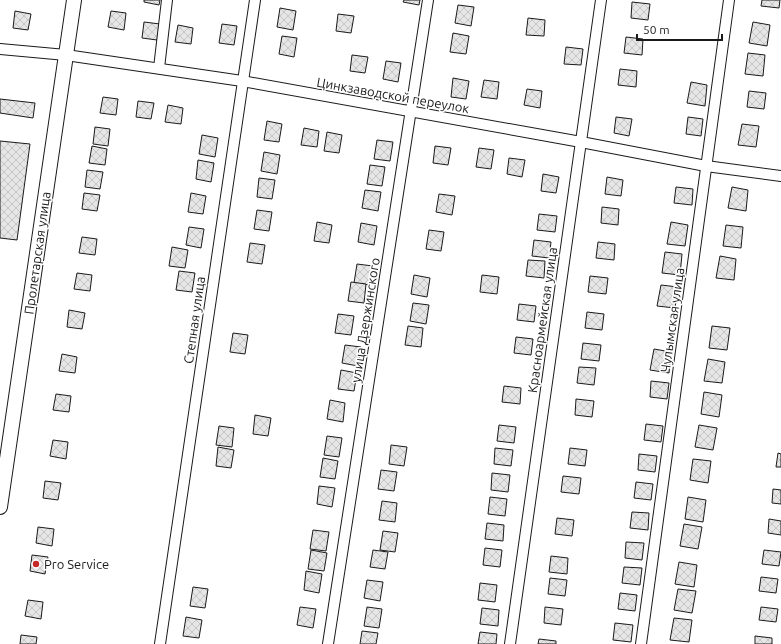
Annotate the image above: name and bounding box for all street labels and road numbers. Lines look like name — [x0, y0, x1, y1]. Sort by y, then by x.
street label: Цинкзаводской переулок — [316, 75, 471, 115]
street label: Пролетарская улица — [21, 191, 53, 315]
street label: Красноармейская улица — [525, 246, 559, 394]
street label: улица Дзержинского — [348, 257, 382, 383]
street label: Чулымская улица — [658, 267, 686, 373]
street label: Степная улица — [181, 275, 207, 365]

